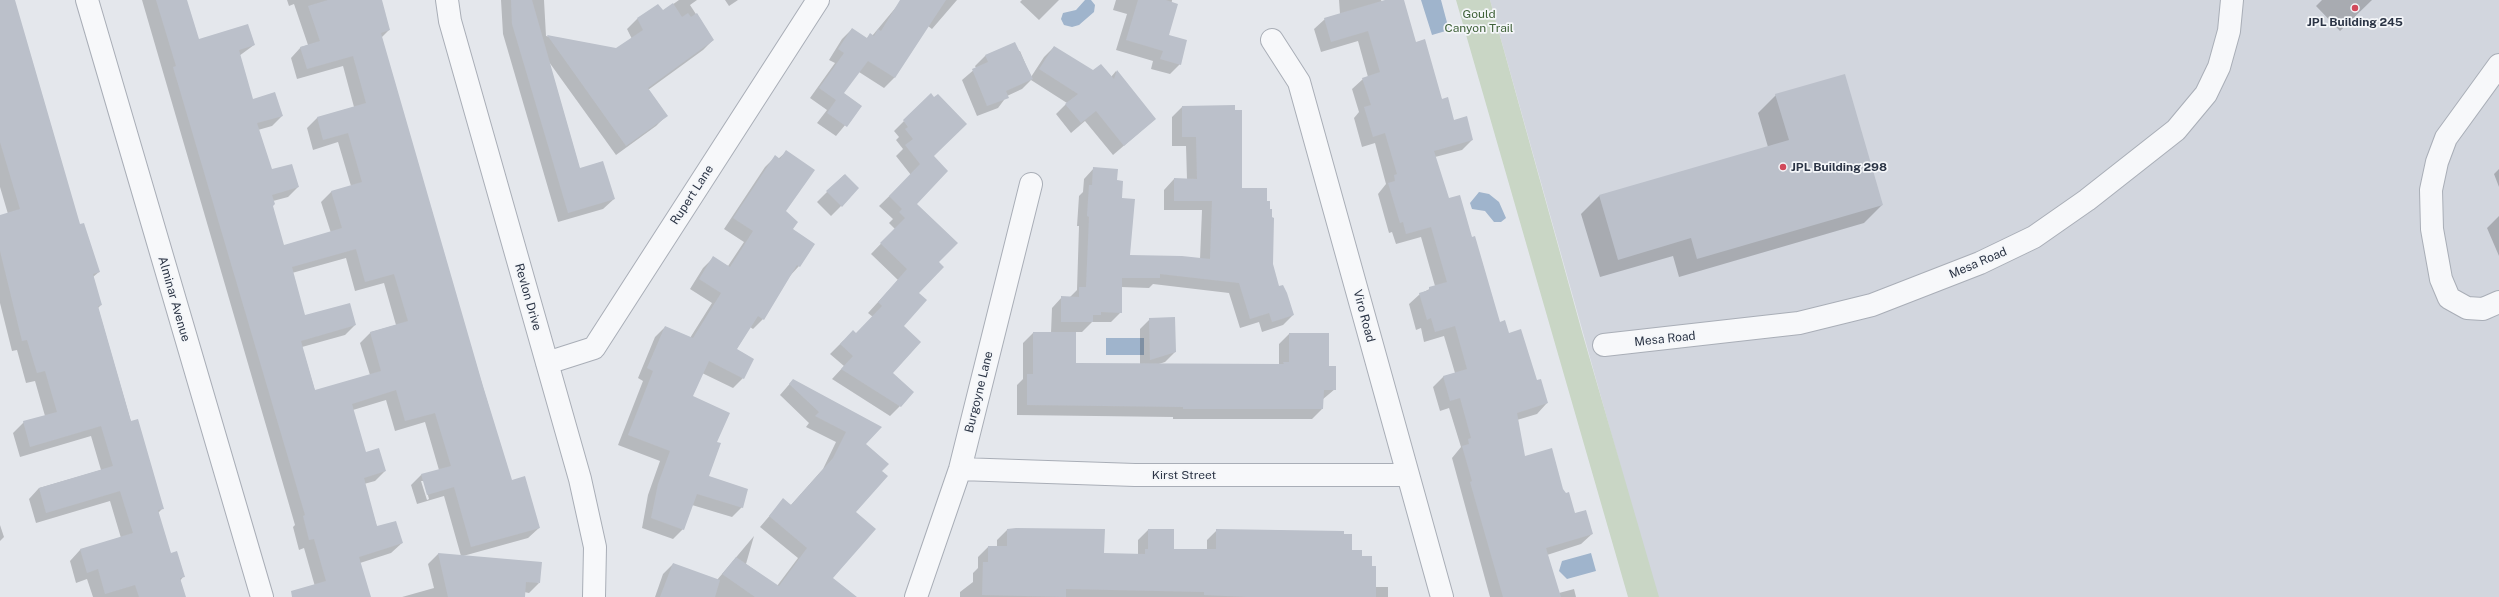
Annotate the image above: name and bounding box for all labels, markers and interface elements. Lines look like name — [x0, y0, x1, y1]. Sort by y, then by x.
marker: JPL Building 245 — [2350, 3, 2360, 13]
park label: Gould Canyon Trail — [1445, 7, 1513, 35]
place label: JPL Building 245 — [2307, 15, 2403, 29]
place label: JPL Building 298 — [1791, 160, 1887, 174]
street label: Rupert Lane — [667, 162, 717, 228]
marker: JPL Building 298 — [1778, 162, 1788, 172]
street label: Mesa Road — [1947, 244, 2009, 282]
street label: Alminar Avenue — [155, 255, 193, 343]
street label: Revlon Drive — [512, 262, 544, 332]
street label: Viro Road — [1350, 288, 1378, 344]
street label: Mesa Road — [1634, 329, 1696, 349]
street label: Burgoyne Lane — [962, 350, 996, 434]
street label: Kirst Street — [1152, 468, 1216, 482]

